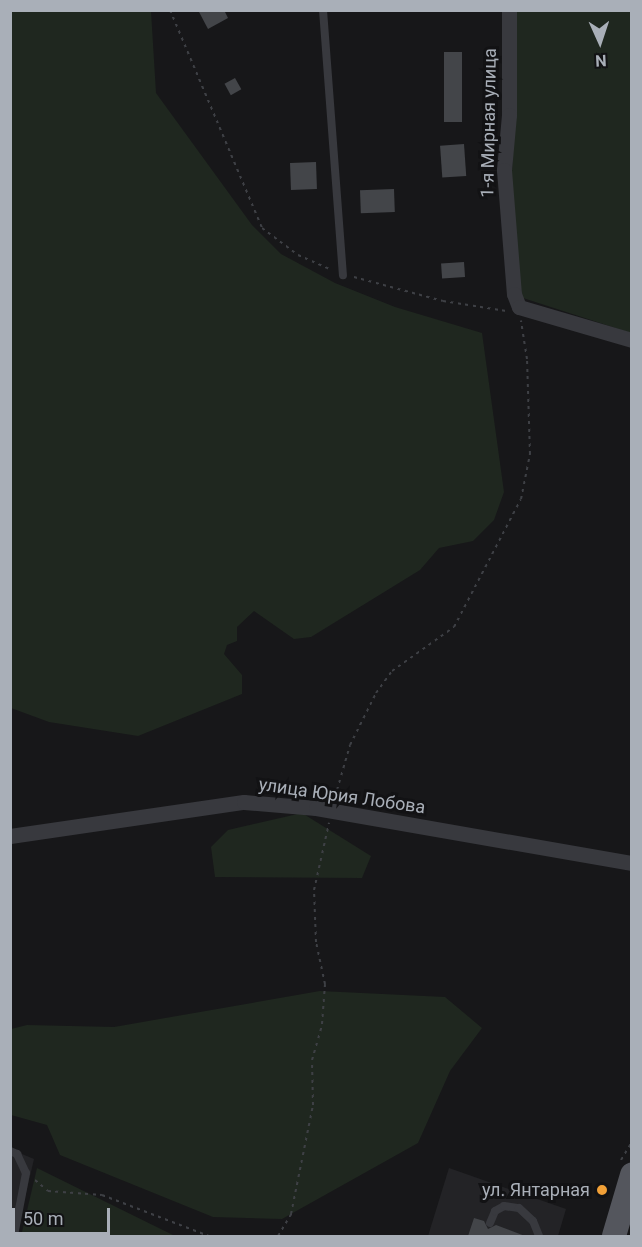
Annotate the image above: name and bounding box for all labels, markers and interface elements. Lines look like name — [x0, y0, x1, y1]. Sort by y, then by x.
north arrow — [570, 12, 630, 72]
street label: 1-я Мирная улица — [477, 48, 501, 198]
text: N — [595, 51, 607, 70]
street label: улица Юрия Лобова — [257, 774, 427, 818]
place label: ул. Янтарная — [482, 1179, 590, 1201]
marker: ул. Янтарная — [595, 1183, 609, 1197]
scale bar — [15, 1196, 112, 1234]
text: 50 m — [23, 1208, 63, 1229]

